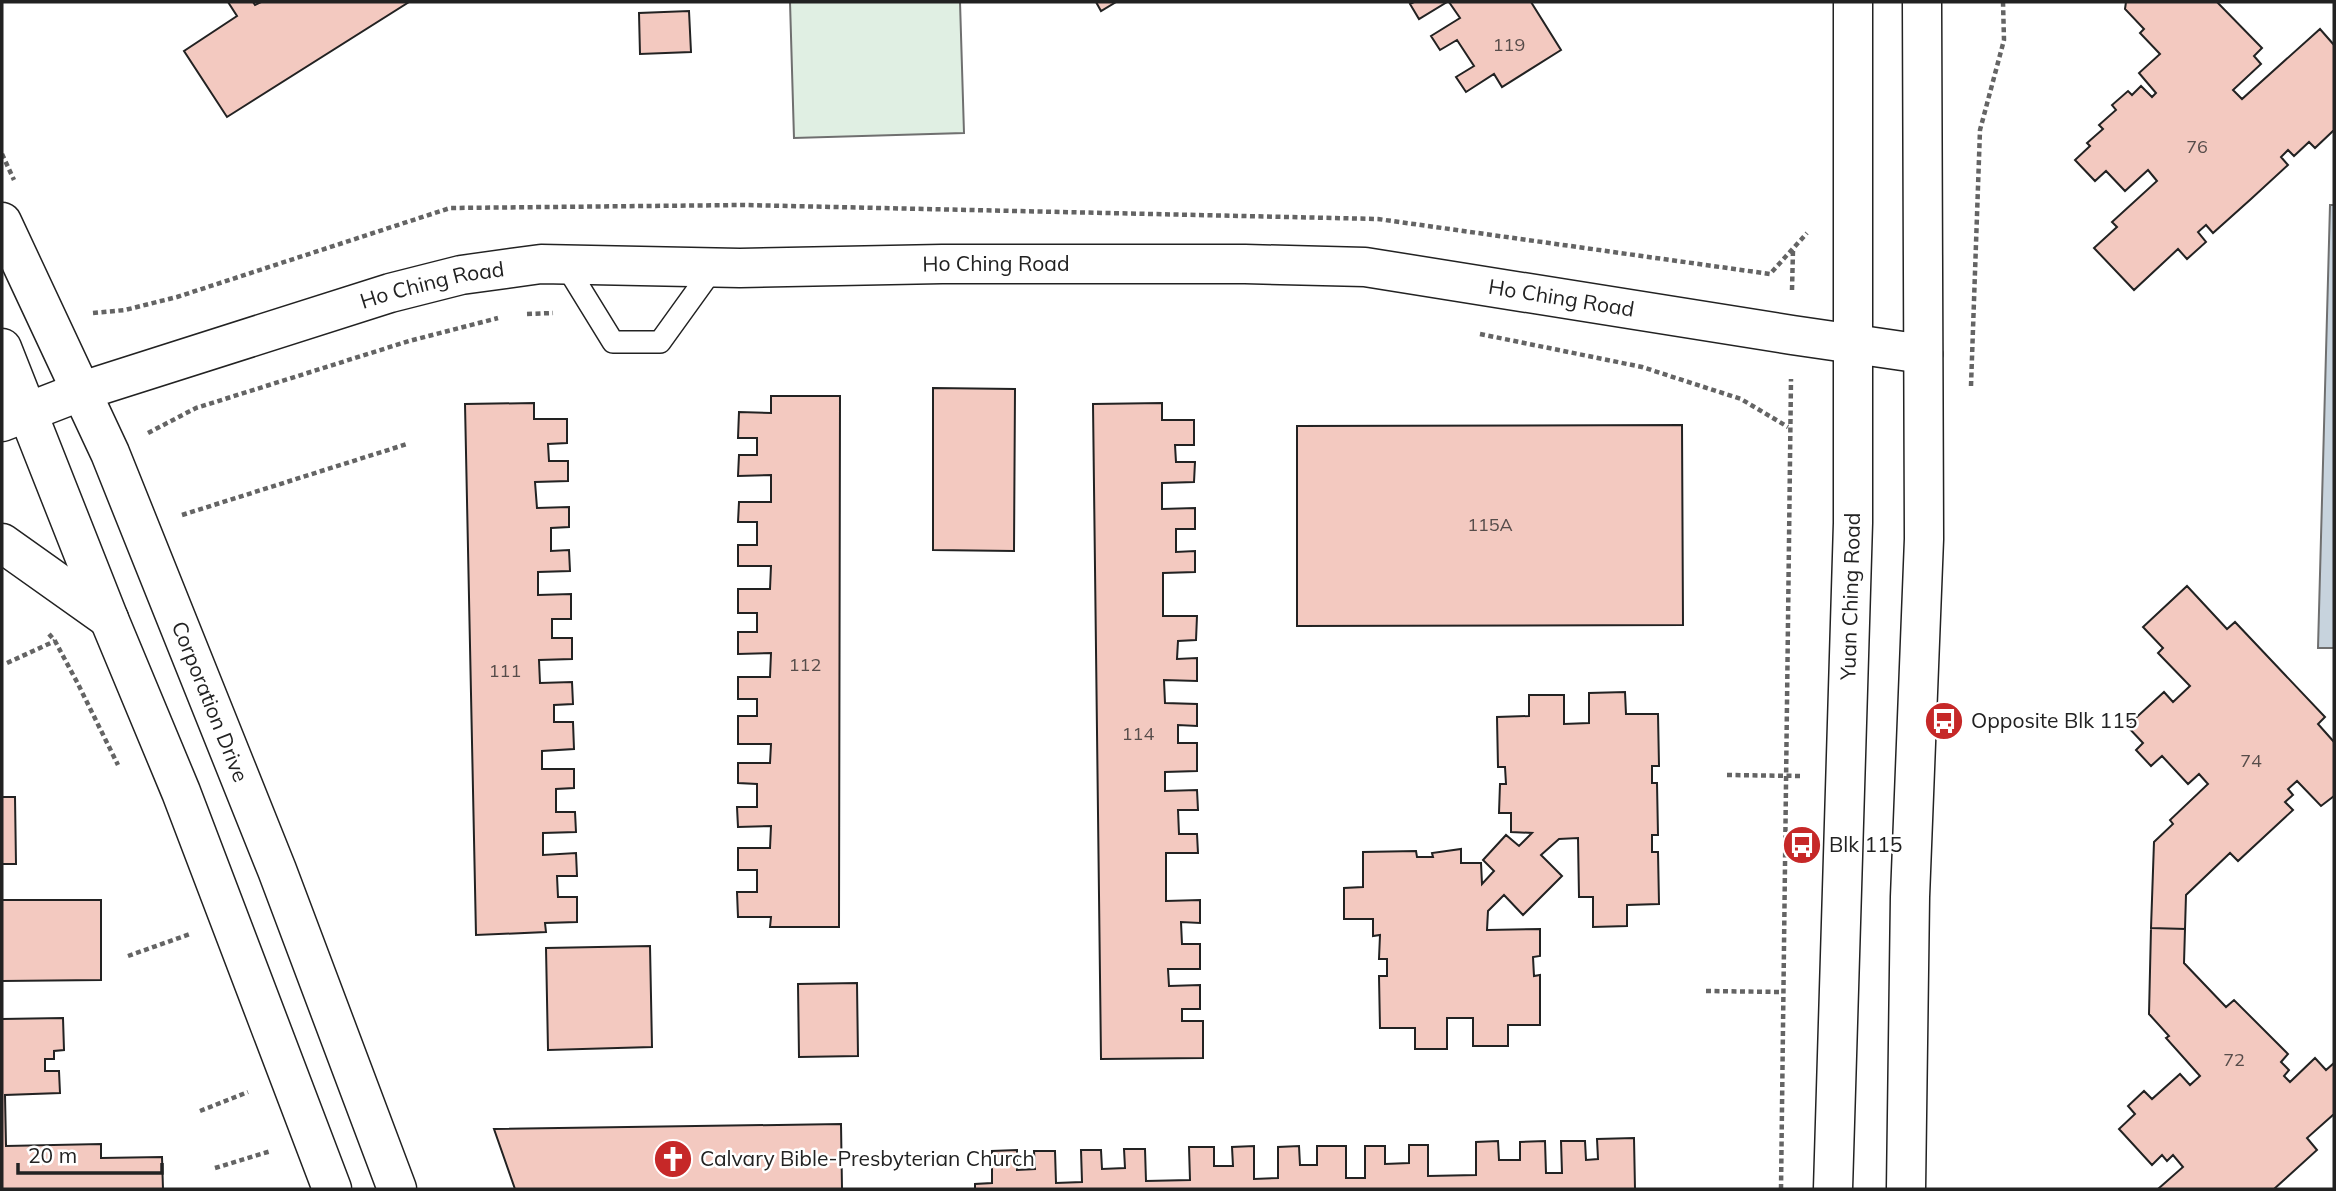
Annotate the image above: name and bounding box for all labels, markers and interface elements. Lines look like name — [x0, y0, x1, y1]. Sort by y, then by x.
house number: 119 — [1493, 33, 1525, 56]
house number: 76 — [2186, 135, 2208, 158]
street label: Ho Ching Road — [922, 250, 1070, 276]
street label: Ho Ching Road — [357, 255, 506, 314]
street label: Ho Ching Road — [1487, 273, 1636, 322]
house number: 115A — [1467, 513, 1513, 536]
street label: Yuan Ching Road — [1834, 513, 1865, 681]
street label: Corporation Drive — [167, 617, 254, 786]
house number: 112 — [789, 653, 821, 676]
house number: 111 — [489, 659, 521, 682]
bus stop icon: Opposite Blk 115 — [1923, 700, 1965, 742]
place label: Opposite Blk 115 — [1971, 707, 2137, 733]
house number: 114 — [1122, 722, 1154, 745]
house number: 74 — [2240, 749, 2262, 772]
bus stop icon: Blk 115 — [1781, 824, 1823, 866]
place label: Blk 115 — [1829, 831, 1902, 857]
house number: 72 — [2223, 1048, 2245, 1071]
scale bar — [18, 1132, 161, 1176]
church icon: Calvary Bible-Presbyterian Church — [652, 1138, 694, 1180]
text: 20 m — [28, 1142, 77, 1168]
place label: Calvary Bible-Presbyterian Church — [700, 1145, 1035, 1171]

